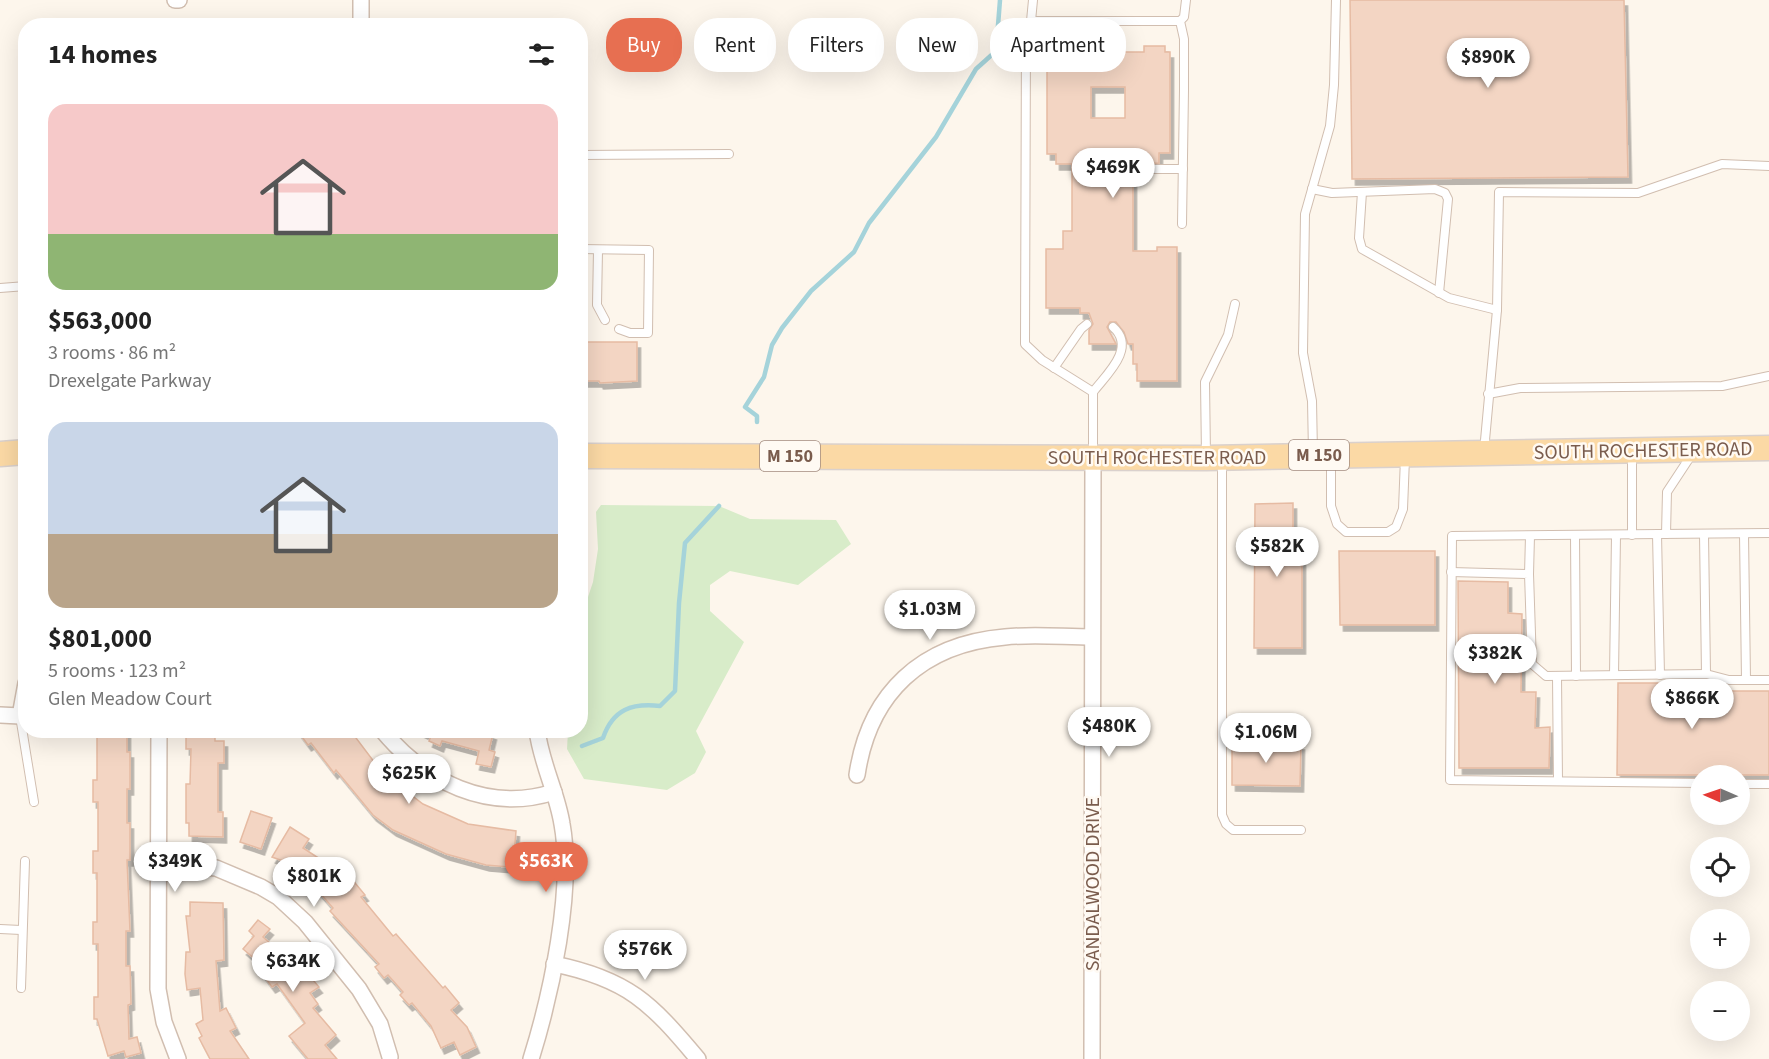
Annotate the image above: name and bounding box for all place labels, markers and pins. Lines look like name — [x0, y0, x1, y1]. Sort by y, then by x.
pin: $890K — [1446, 38, 1530, 89]
pin: $469K — [1071, 148, 1155, 199]
pin: $582K — [1235, 527, 1319, 578]
pin: $1.03M — [881, 590, 979, 641]
pin: $382K — [1453, 634, 1537, 685]
pin: $866K — [1650, 679, 1734, 730]
pin: $480K — [1067, 707, 1151, 758]
pin: $1.06M — [1217, 713, 1315, 764]
pin: $625K — [367, 754, 451, 805]
pin: $349K — [133, 842, 217, 893]
pin: $563K — [504, 842, 588, 893]
pin: $801K — [272, 857, 356, 908]
pin: $576K — [603, 930, 687, 981]
pin: $634K — [251, 942, 335, 993]

